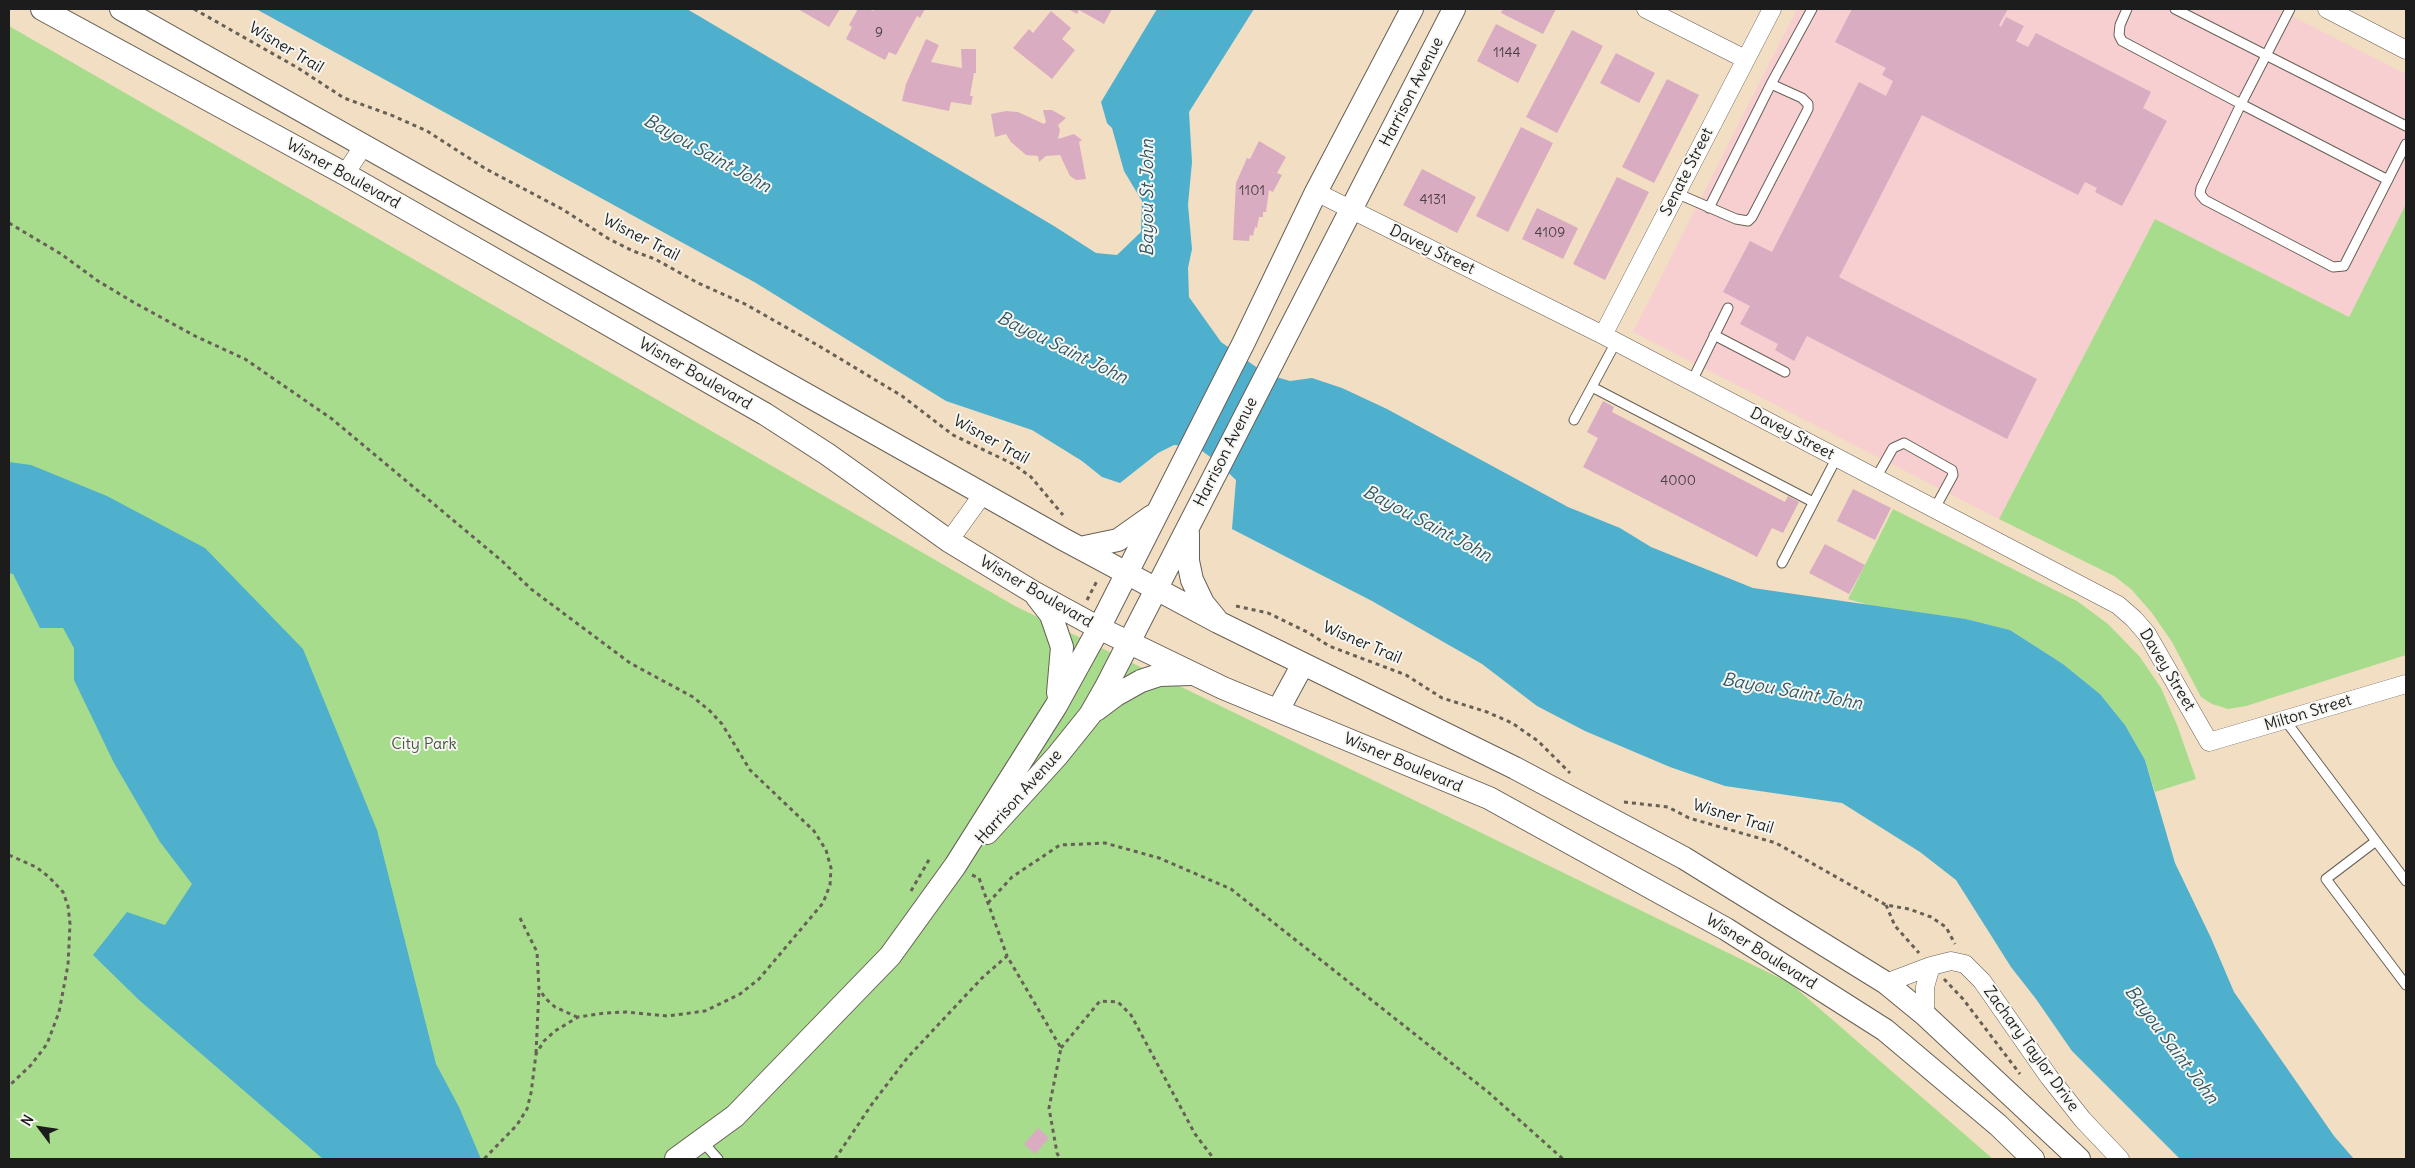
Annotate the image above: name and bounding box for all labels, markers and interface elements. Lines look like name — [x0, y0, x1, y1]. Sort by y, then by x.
street label: Wisner Trail — [245, 18, 327, 78]
house number: 9 — [875, 25, 883, 41]
street label: Harrison Avenue — [1376, 34, 1448, 150]
house number: 1144 — [1493, 45, 1521, 61]
water label: Bayou Saint John — [640, 110, 774, 198]
street label: Senate Street — [1657, 125, 1717, 219]
street label: Wisner Boulevard — [283, 135, 403, 213]
water label: Bayou St John — [1137, 139, 1159, 257]
house number: 1101 — [1239, 183, 1265, 199]
house number: 4131 — [1420, 192, 1446, 208]
street label: Wisner Trail — [599, 210, 683, 266]
street label: Davey Street — [1386, 221, 1478, 279]
house number: 4109 — [1535, 225, 1565, 241]
water label: Bayou Saint John — [993, 307, 1131, 389]
street label: Wisner Boulevard — [635, 334, 755, 414]
street label: Harrison Avenue — [1190, 394, 1262, 510]
street label: Davey Street — [1747, 404, 1837, 464]
street label: Wisner Trail — [950, 411, 1032, 469]
house number: 4000 — [1660, 473, 1696, 489]
water label: Bayou Saint John — [1359, 481, 1495, 567]
street label: Wisner Boulevard — [976, 552, 1096, 632]
street label: Wisner Trail — [1320, 618, 1404, 668]
street label: Davey Street — [2135, 625, 2199, 715]
water label: Bayou Saint John — [1720, 669, 1864, 715]
street label: Milton Street — [2262, 691, 2354, 735]
street label: Wisner Boulevard — [1341, 729, 1465, 797]
park label: City Park — [391, 734, 457, 754]
street label: Harrison Avenue — [972, 746, 1066, 848]
street label: Wisner Trail — [1690, 796, 1776, 838]
street label: Wisner Boulevard — [1702, 910, 1820, 994]
water label: Bayou Saint John — [2120, 982, 2222, 1108]
street label: Zachary Taylor Drive — [1979, 983, 2083, 1115]
north arrow — [15, 1103, 65, 1153]
text: N — [17, 1111, 37, 1129]

